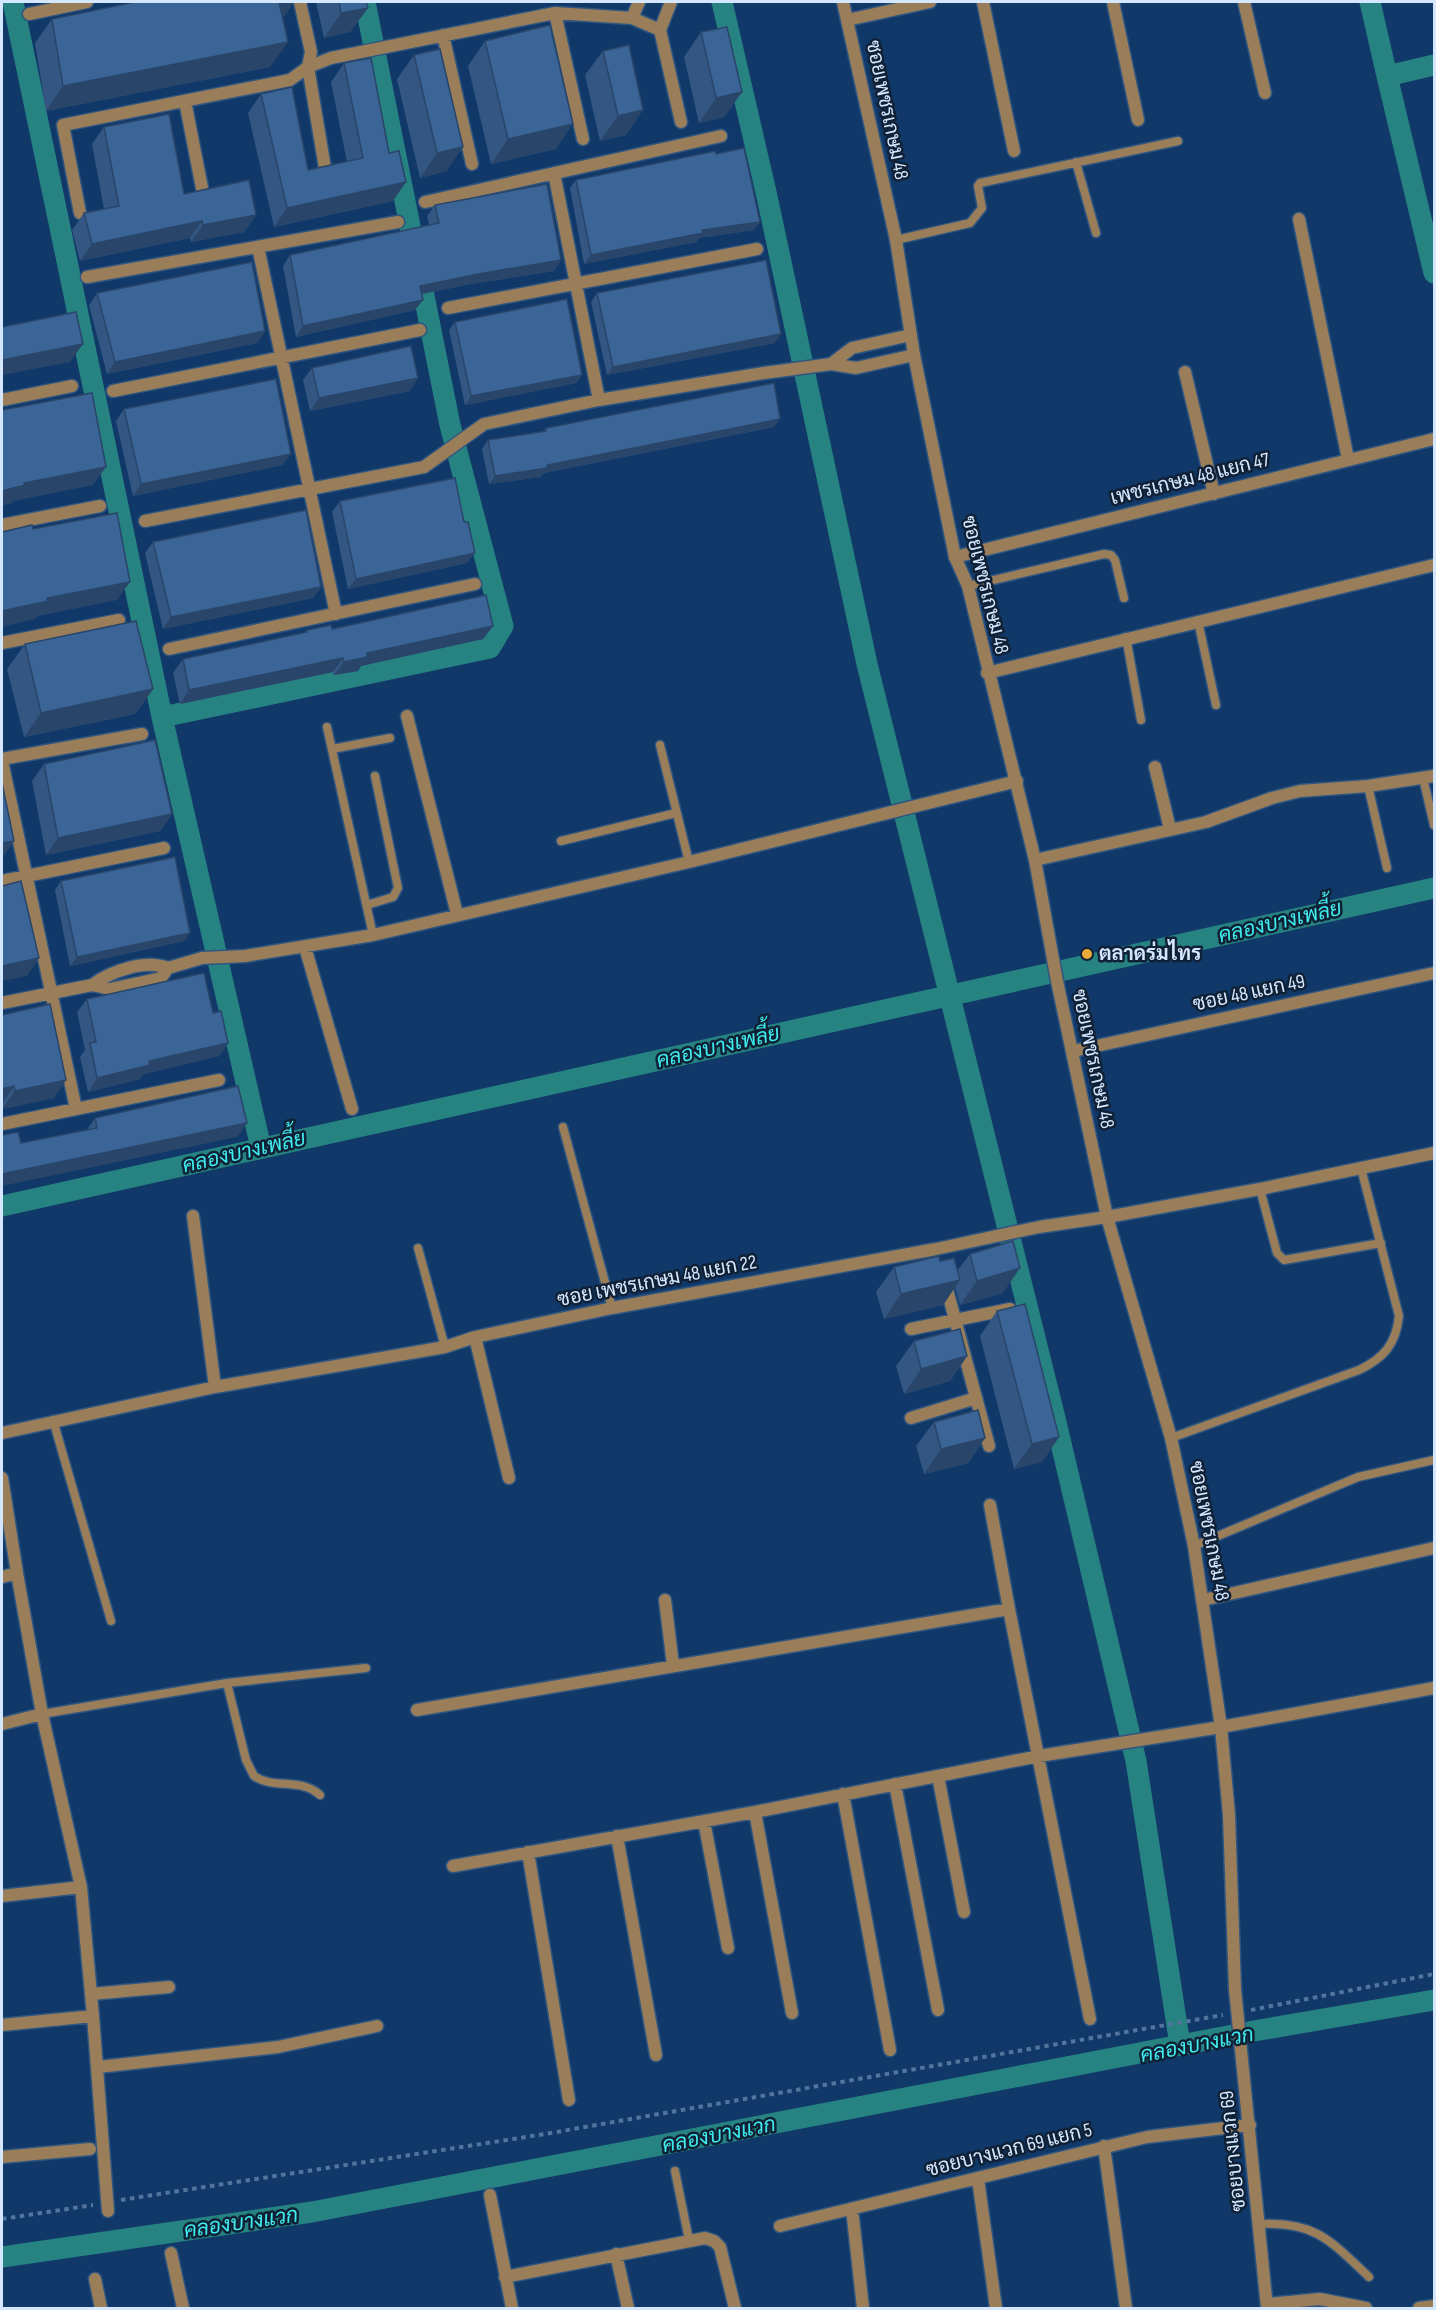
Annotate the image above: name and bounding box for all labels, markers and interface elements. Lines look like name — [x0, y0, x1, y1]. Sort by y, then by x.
street label: ซอยเพชรเกษม 48 — [861, 38, 913, 182]
street label: เพชรเกษม 48 แยก 47 — [1108, 448, 1272, 510]
street label: ซอยเพชรเกษม 48 — [956, 513, 1014, 657]
water label: คลองบางเพลี้ย — [1214, 888, 1344, 948]
place label: ตลาดร่มไทร — [1099, 939, 1201, 966]
marker: ตลาดร่มไทร — [1080, 947, 1094, 961]
street label: ซอย 48 แยก 49 — [1191, 969, 1307, 1017]
street label: ซอยเพชรเกษม 48 — [1067, 987, 1119, 1131]
water label: คลองบางเพลี้ย — [652, 1013, 782, 1073]
water label: คลองบางเพลี้ย — [178, 1118, 308, 1178]
street label: ซอย เพชรเกษม 48 แยก 22 — [555, 1250, 759, 1312]
street label: ซอยเพชรเกษม 48 — [1184, 1459, 1234, 1603]
water label: คลองบางแวก — [1138, 2022, 1256, 2068]
street label: ซอยบางแวก 69 — [1215, 2089, 1251, 2213]
water label: คลองบางแวก — [660, 2112, 778, 2158]
street label: ซอยบางแวก 69 แยก 5 — [924, 2118, 1094, 2182]
water label: คลองบางแวก — [182, 2203, 300, 2243]

